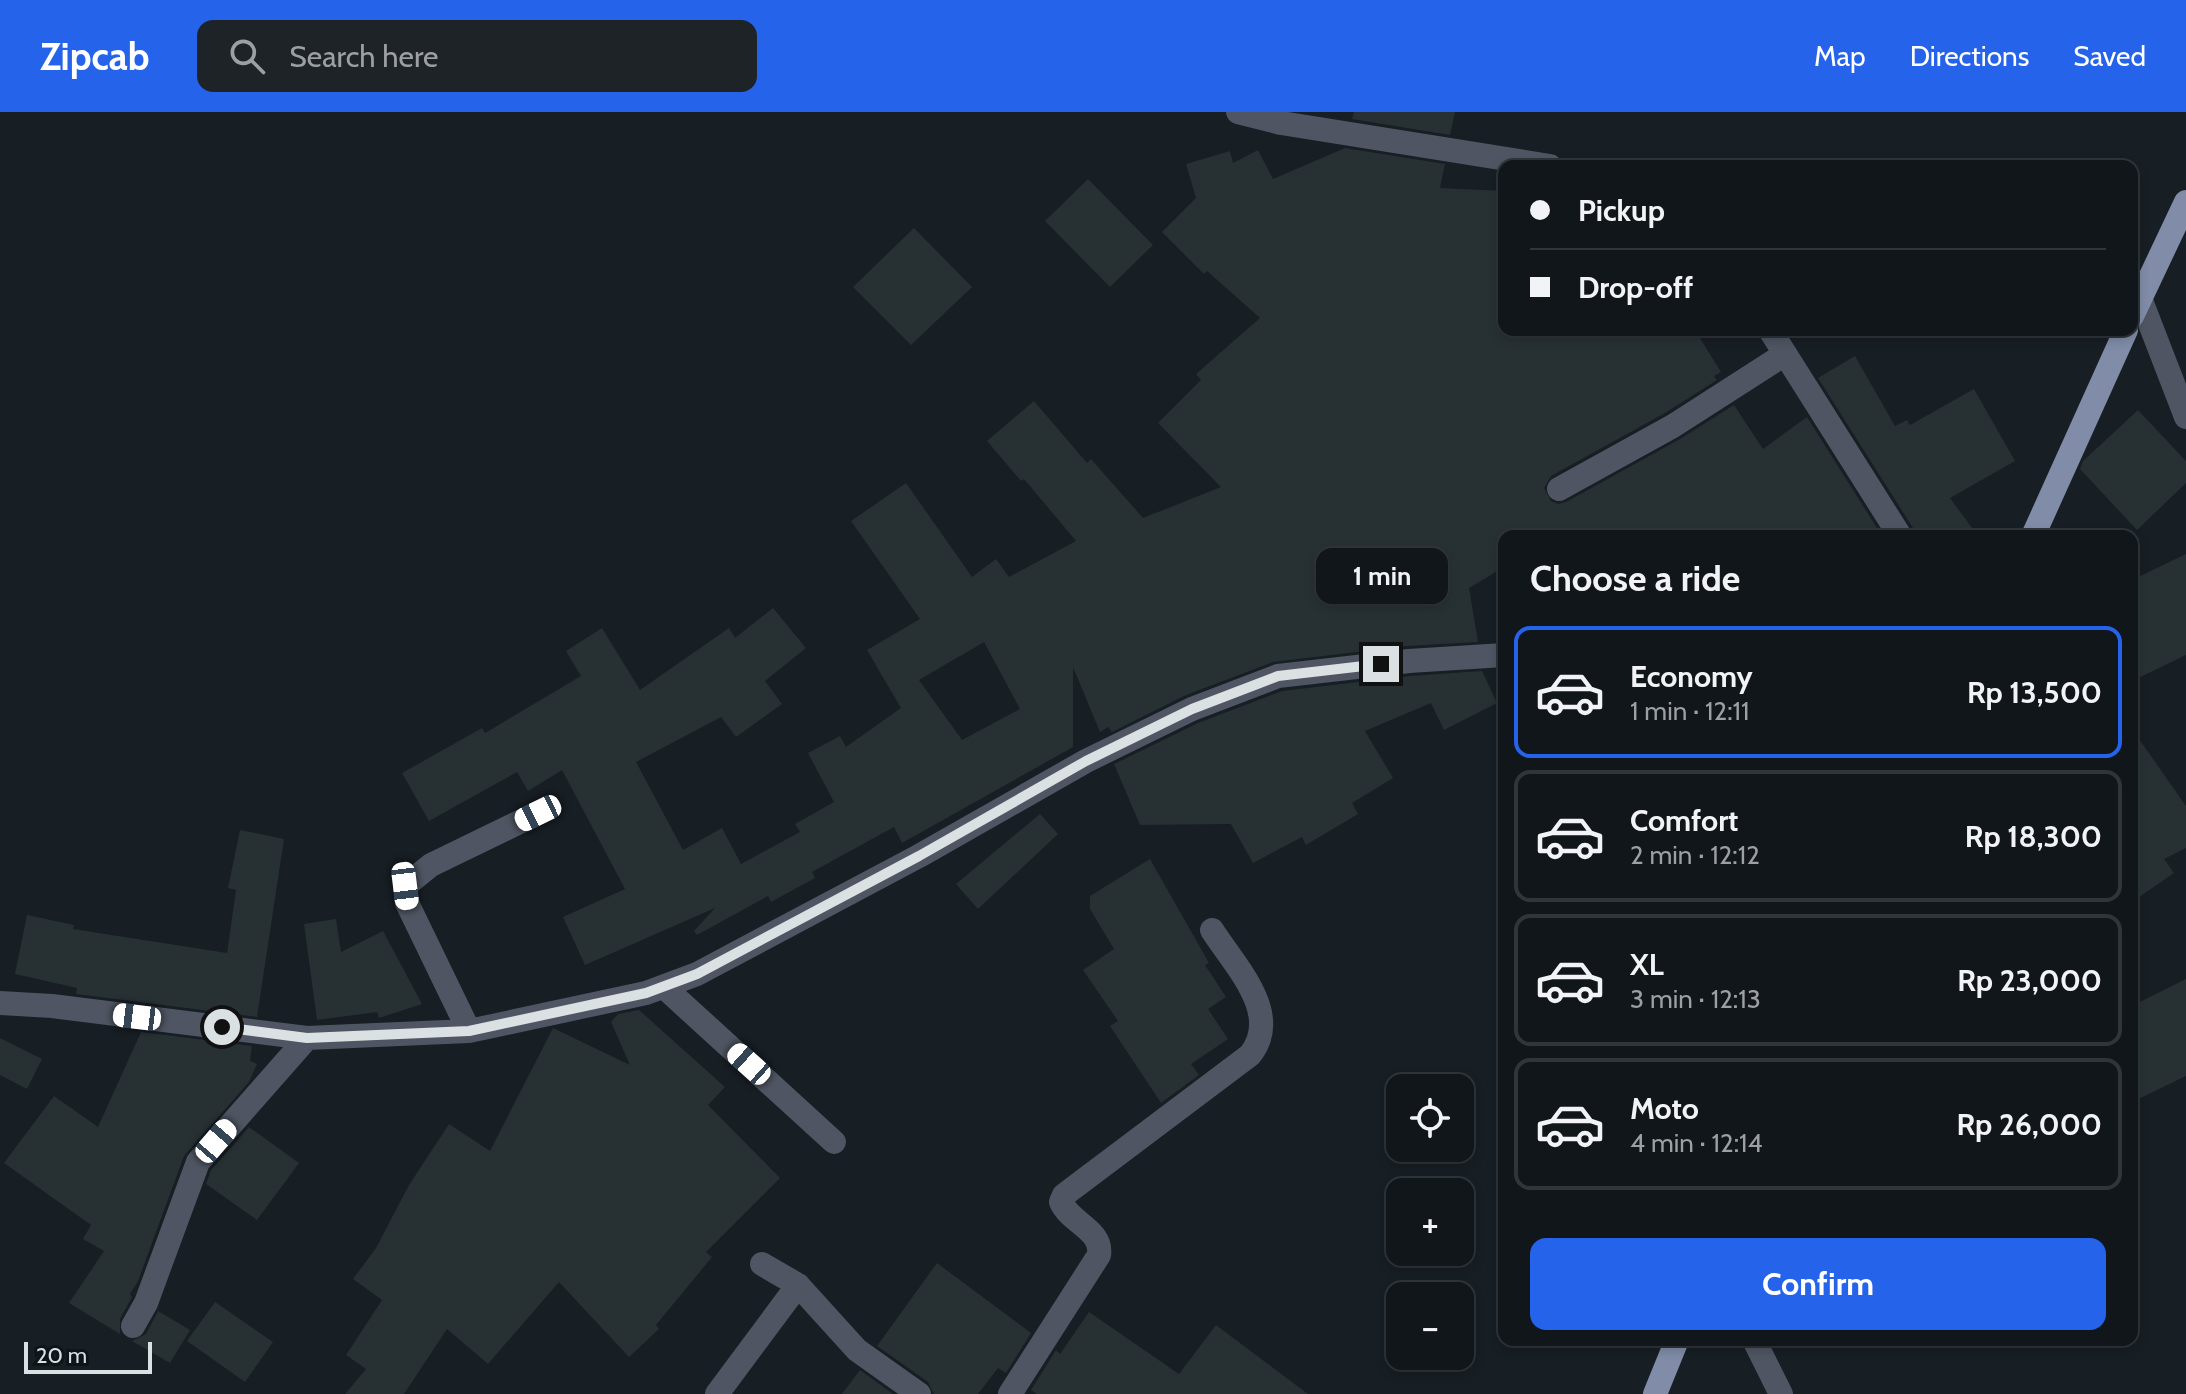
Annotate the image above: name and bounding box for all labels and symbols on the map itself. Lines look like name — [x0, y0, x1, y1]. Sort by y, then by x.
callout: 1 min — [1315, 548, 1447, 604]
route end — [1363, 646, 1399, 682]
car — [511, 792, 565, 834]
car — [390, 861, 420, 911]
car — [112, 1002, 162, 1032]
route start — [204, 1009, 240, 1045]
car — [723, 1039, 775, 1089]
car — [191, 1115, 241, 1167]
scale bar — [24, 1338, 152, 1374]

